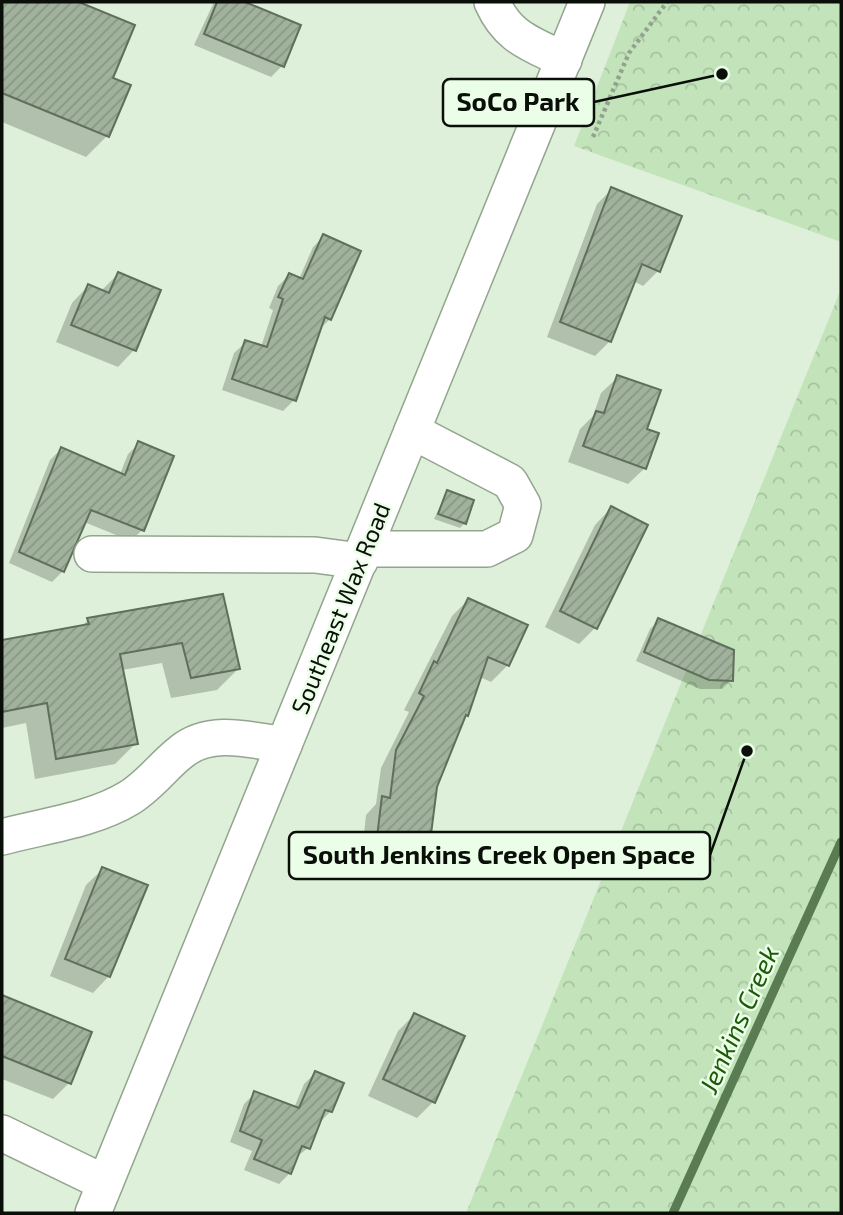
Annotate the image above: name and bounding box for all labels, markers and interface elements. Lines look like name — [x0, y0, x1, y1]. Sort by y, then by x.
callout: SoCo Park — [443, 79, 594, 126]
text: SoCo Park — [456, 85, 580, 116]
street label: Southeast Wax Road — [284, 498, 396, 718]
callout: South Jenkins Creek Open Space — [289, 832, 710, 879]
text: South Jenkins Creek Open Space — [303, 838, 695, 869]
water label: Jenkins Creek — [691, 941, 784, 1098]

